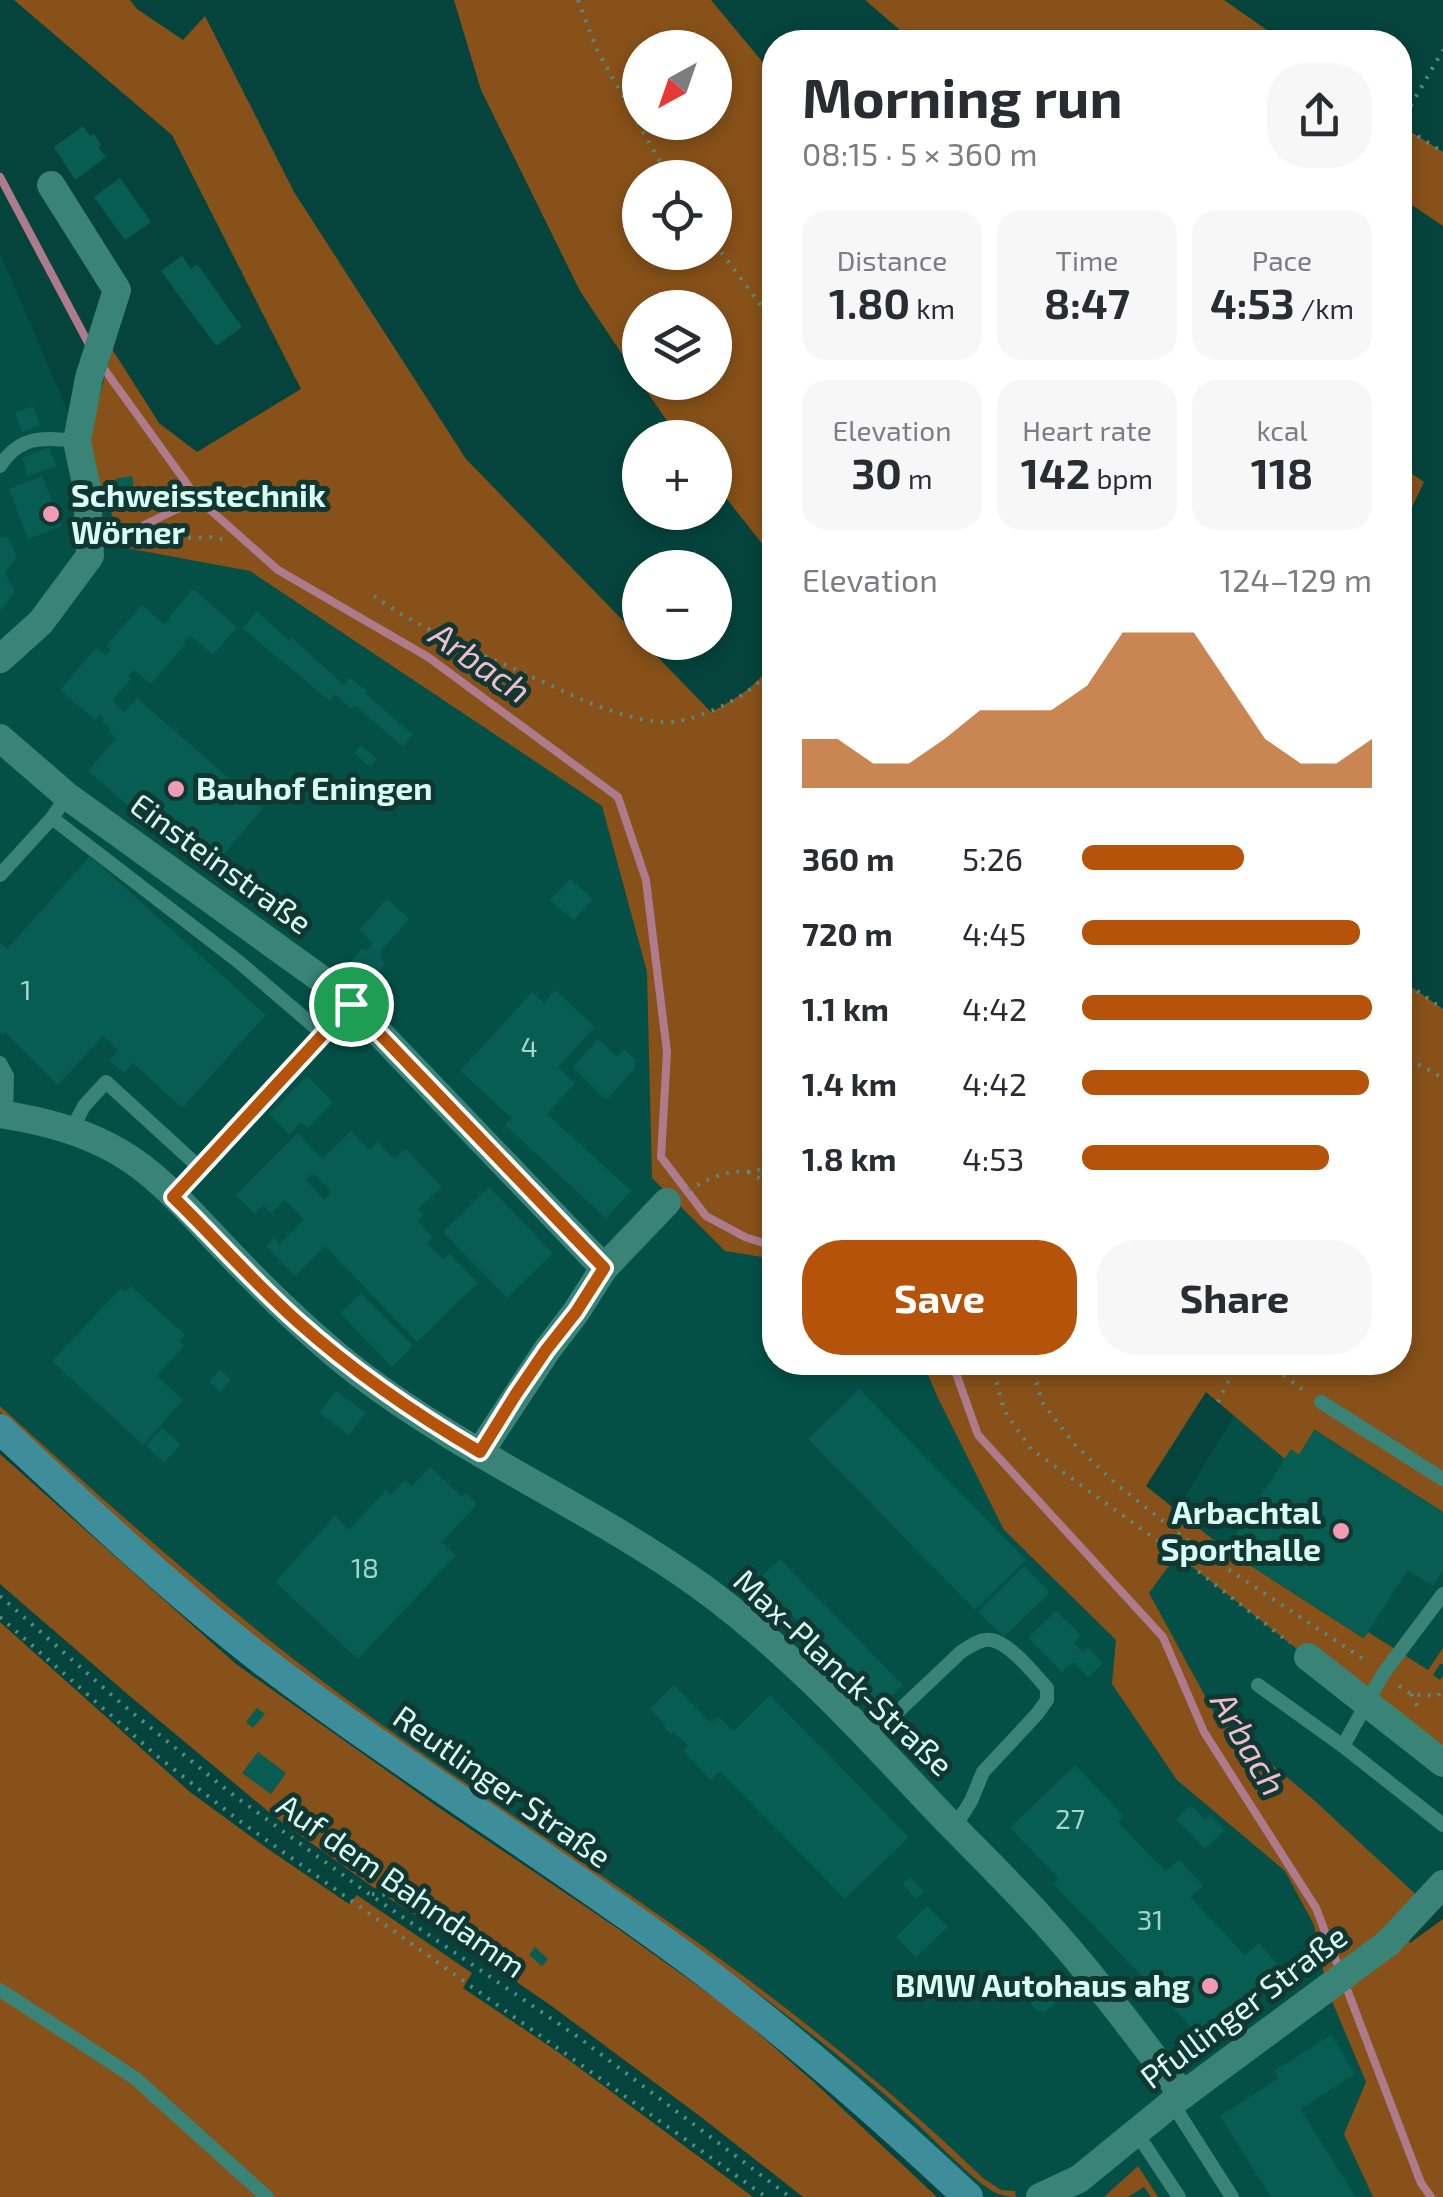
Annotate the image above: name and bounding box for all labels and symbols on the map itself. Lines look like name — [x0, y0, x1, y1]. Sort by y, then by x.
north arrow — [622, 30, 732, 140]
place label: Schweisstechnik Wörner — [71, 475, 326, 550]
marker: Schweisstechnik Wörner — [40, 503, 62, 525]
water label: Arbach — [421, 611, 539, 711]
place label: Bauhof Eningen — [196, 768, 432, 806]
marker: Bauhof Eningen — [165, 778, 187, 800]
street label: Einsteinstraße — [124, 784, 320, 941]
pin — [309, 962, 394, 1047]
house number: 1 — [20, 972, 32, 1006]
house number: 4 — [520, 1029, 538, 1063]
place label: Arbachtal Sporthalle — [1161, 1492, 1322, 1567]
marker: Arbachtal Sporthalle — [1330, 1520, 1352, 1542]
house number: 18 — [351, 1550, 379, 1584]
street label: Max-Planck-Straße — [727, 1560, 962, 1783]
water label: Arbach — [1202, 1682, 1296, 1802]
street label: Reutlinger Straße — [387, 1696, 619, 1875]
street label: Auf dem Bahndamm — [271, 1784, 533, 1984]
house number: 27 — [1055, 1801, 1085, 1835]
house number: 31 — [1137, 1902, 1163, 1936]
street label: Pfullinger Straße — [1132, 1916, 1353, 2095]
place label: BMW Autohaus ahg — [895, 1965, 1190, 2003]
marker: BMW Autohaus ahg — [1199, 1975, 1221, 1997]

